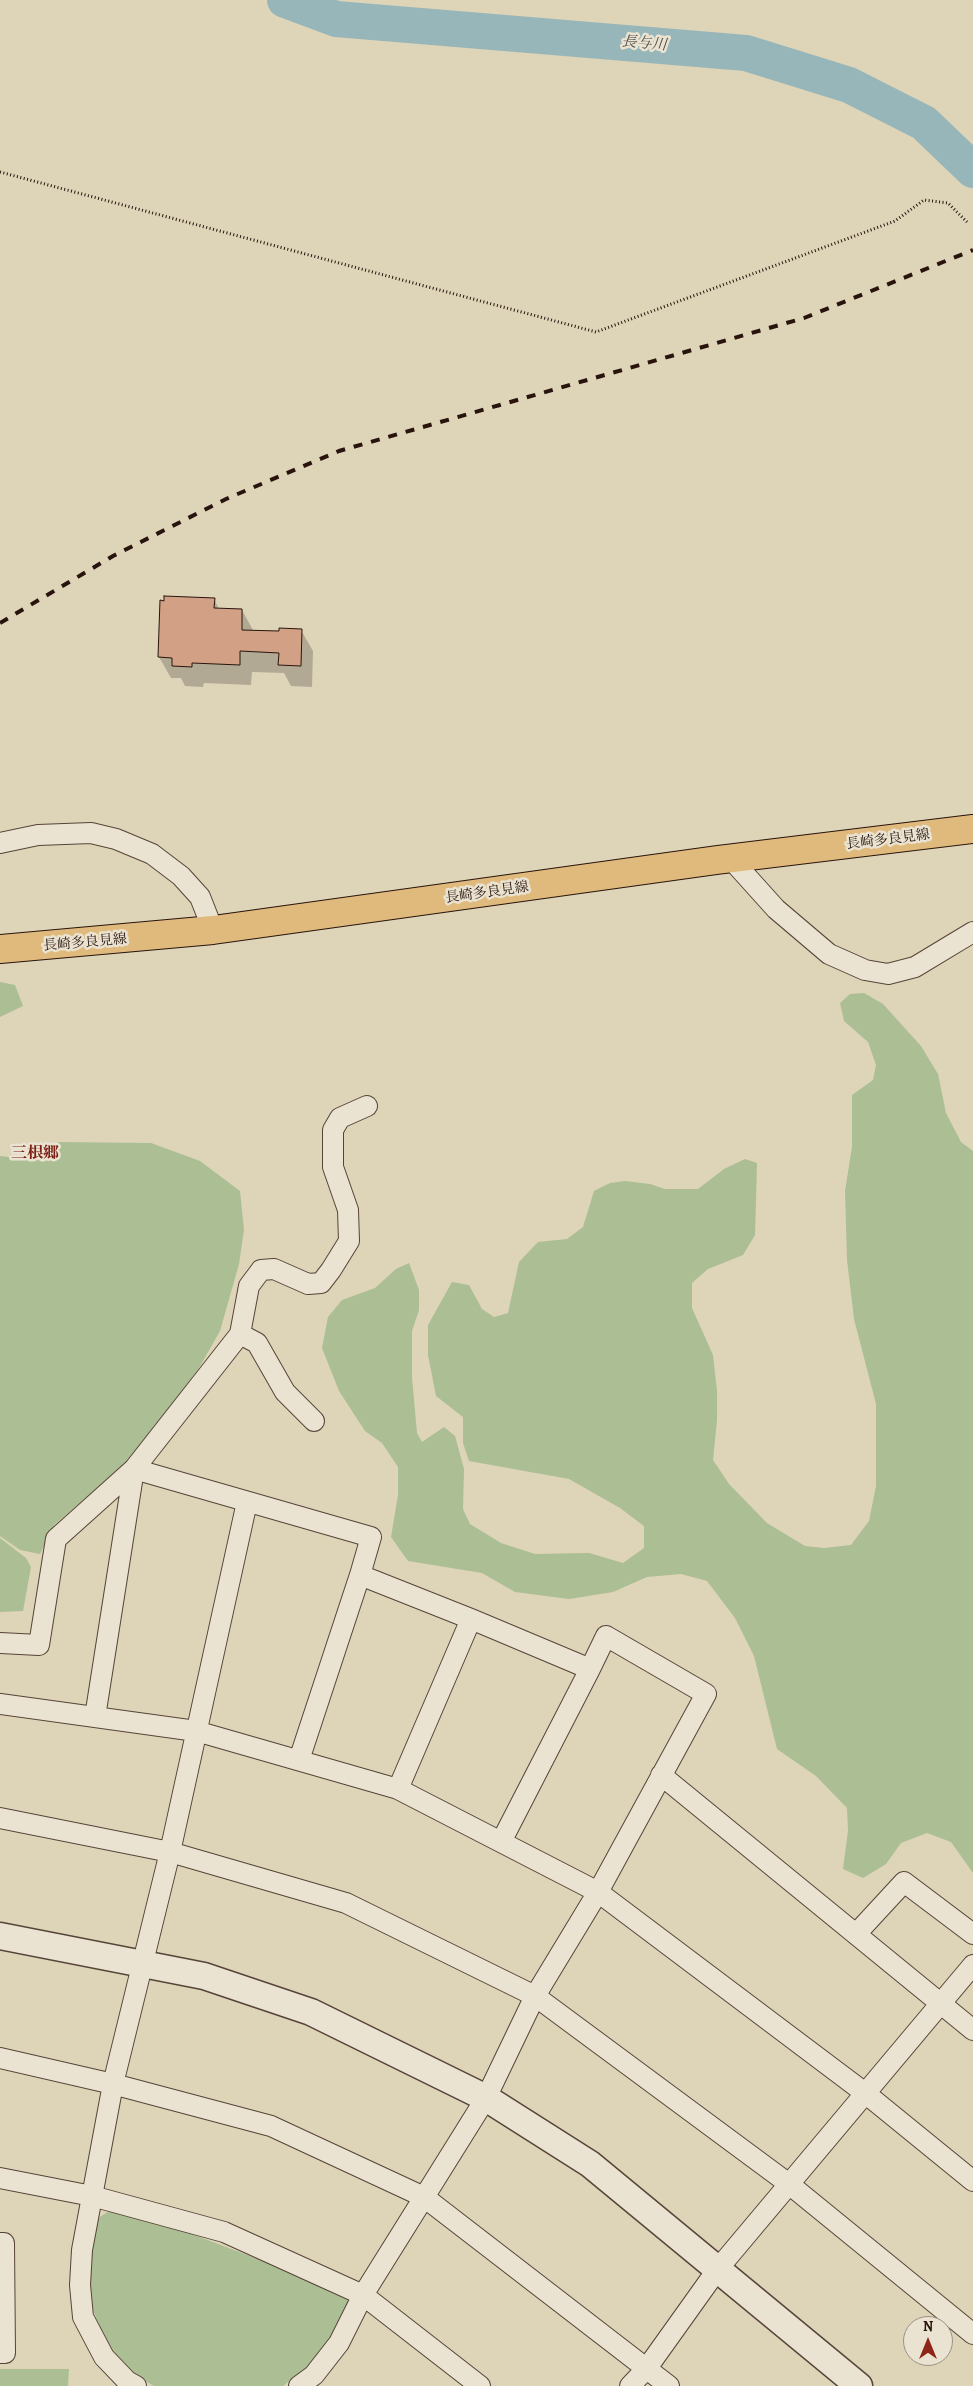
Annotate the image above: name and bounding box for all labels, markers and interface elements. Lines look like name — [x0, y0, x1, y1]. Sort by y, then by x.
water label: 長与川 — [621, 33, 667, 55]
street label: 長崎多良見線 — [845, 827, 931, 853]
street label: 長崎多良見線 — [444, 879, 530, 907]
street label: 長崎多良見線 — [42, 931, 128, 955]
district label: 三根郷 — [11, 1144, 59, 1164]
north arrow — [903, 2316, 953, 2366]
text: N — [923, 2317, 933, 2336]

